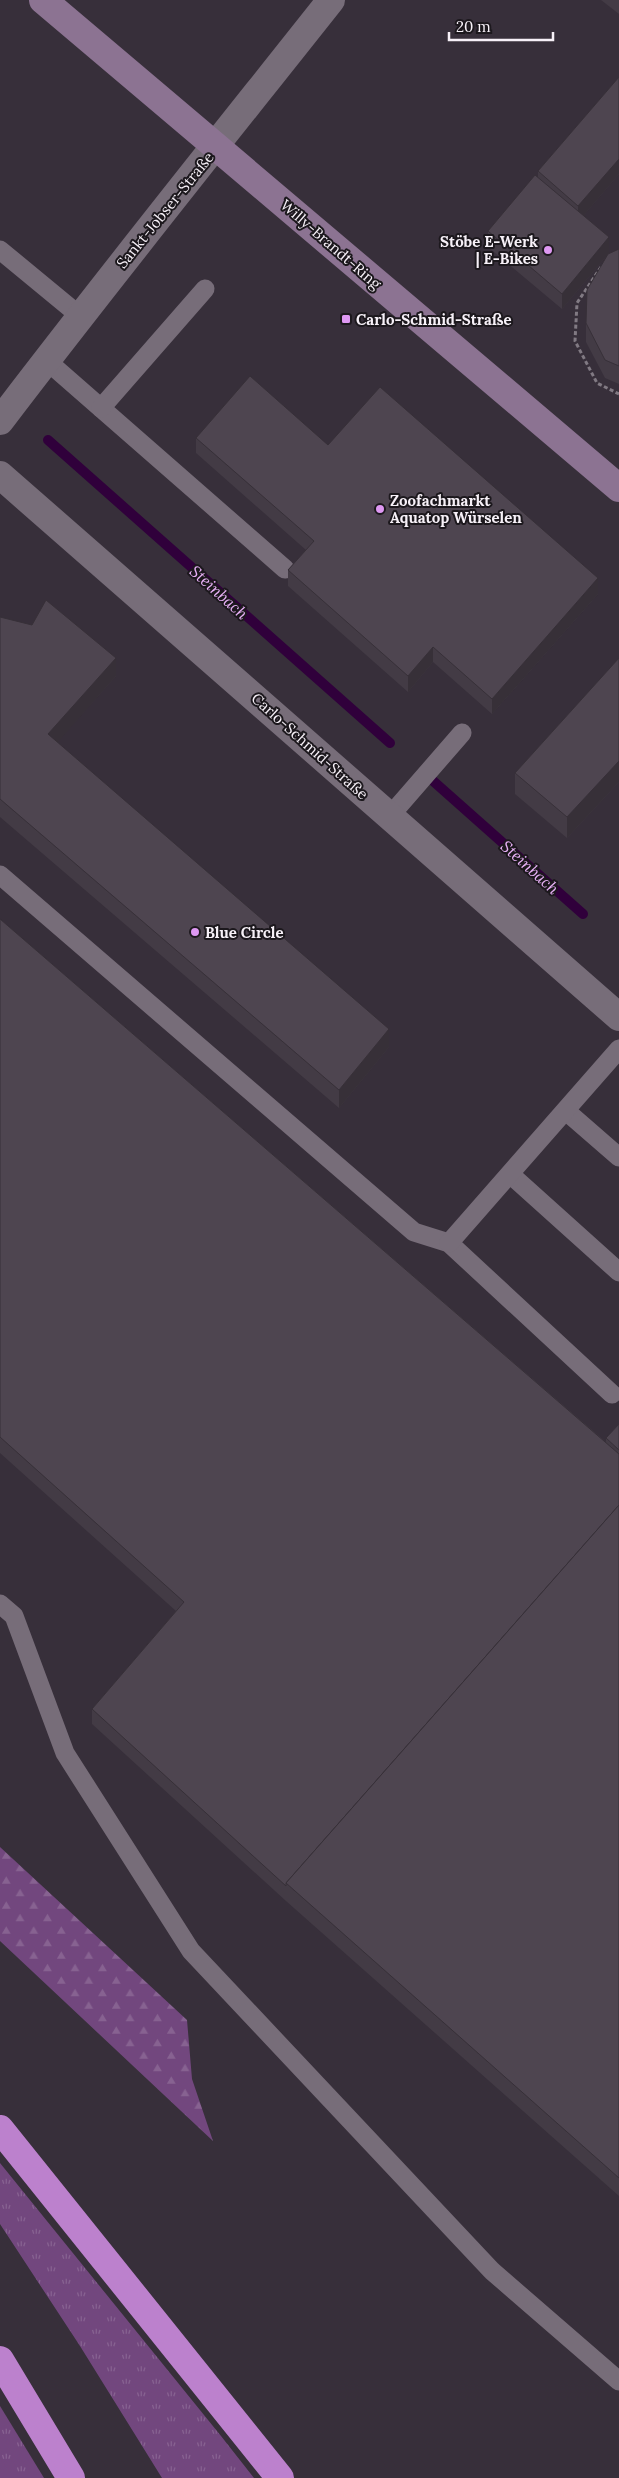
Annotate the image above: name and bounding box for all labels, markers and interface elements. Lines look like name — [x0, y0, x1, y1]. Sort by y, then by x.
scale bar — [449, 10, 553, 42]
text: 20 m — [456, 17, 491, 36]
street label: Sankt-Jobser-Straße — [112, 148, 218, 272]
street label: Willy-Brandt-Ring — [277, 195, 386, 293]
place label: Stöbe E-Werk | E-Bikes — [440, 232, 538, 268]
marker: Stöbe E-Werk | E-Bikes — [542, 244, 554, 256]
place label: Carlo-Schmid-Straße — [356, 310, 512, 329]
marker: Carlo-Schmid-Straße — [340, 313, 352, 325]
place label: Zoofachmarkt Aquatop Würselen — [390, 491, 522, 527]
marker: Zoofachmarkt Aquatop Würselen — [374, 503, 386, 515]
water label: Steinbach — [186, 561, 252, 623]
street label: Carlo-Schmid-Straße — [248, 689, 372, 803]
water label: Steinbach — [497, 836, 563, 898]
place label: Blue Circle — [205, 923, 284, 942]
marker: Blue Circle — [189, 926, 201, 938]

